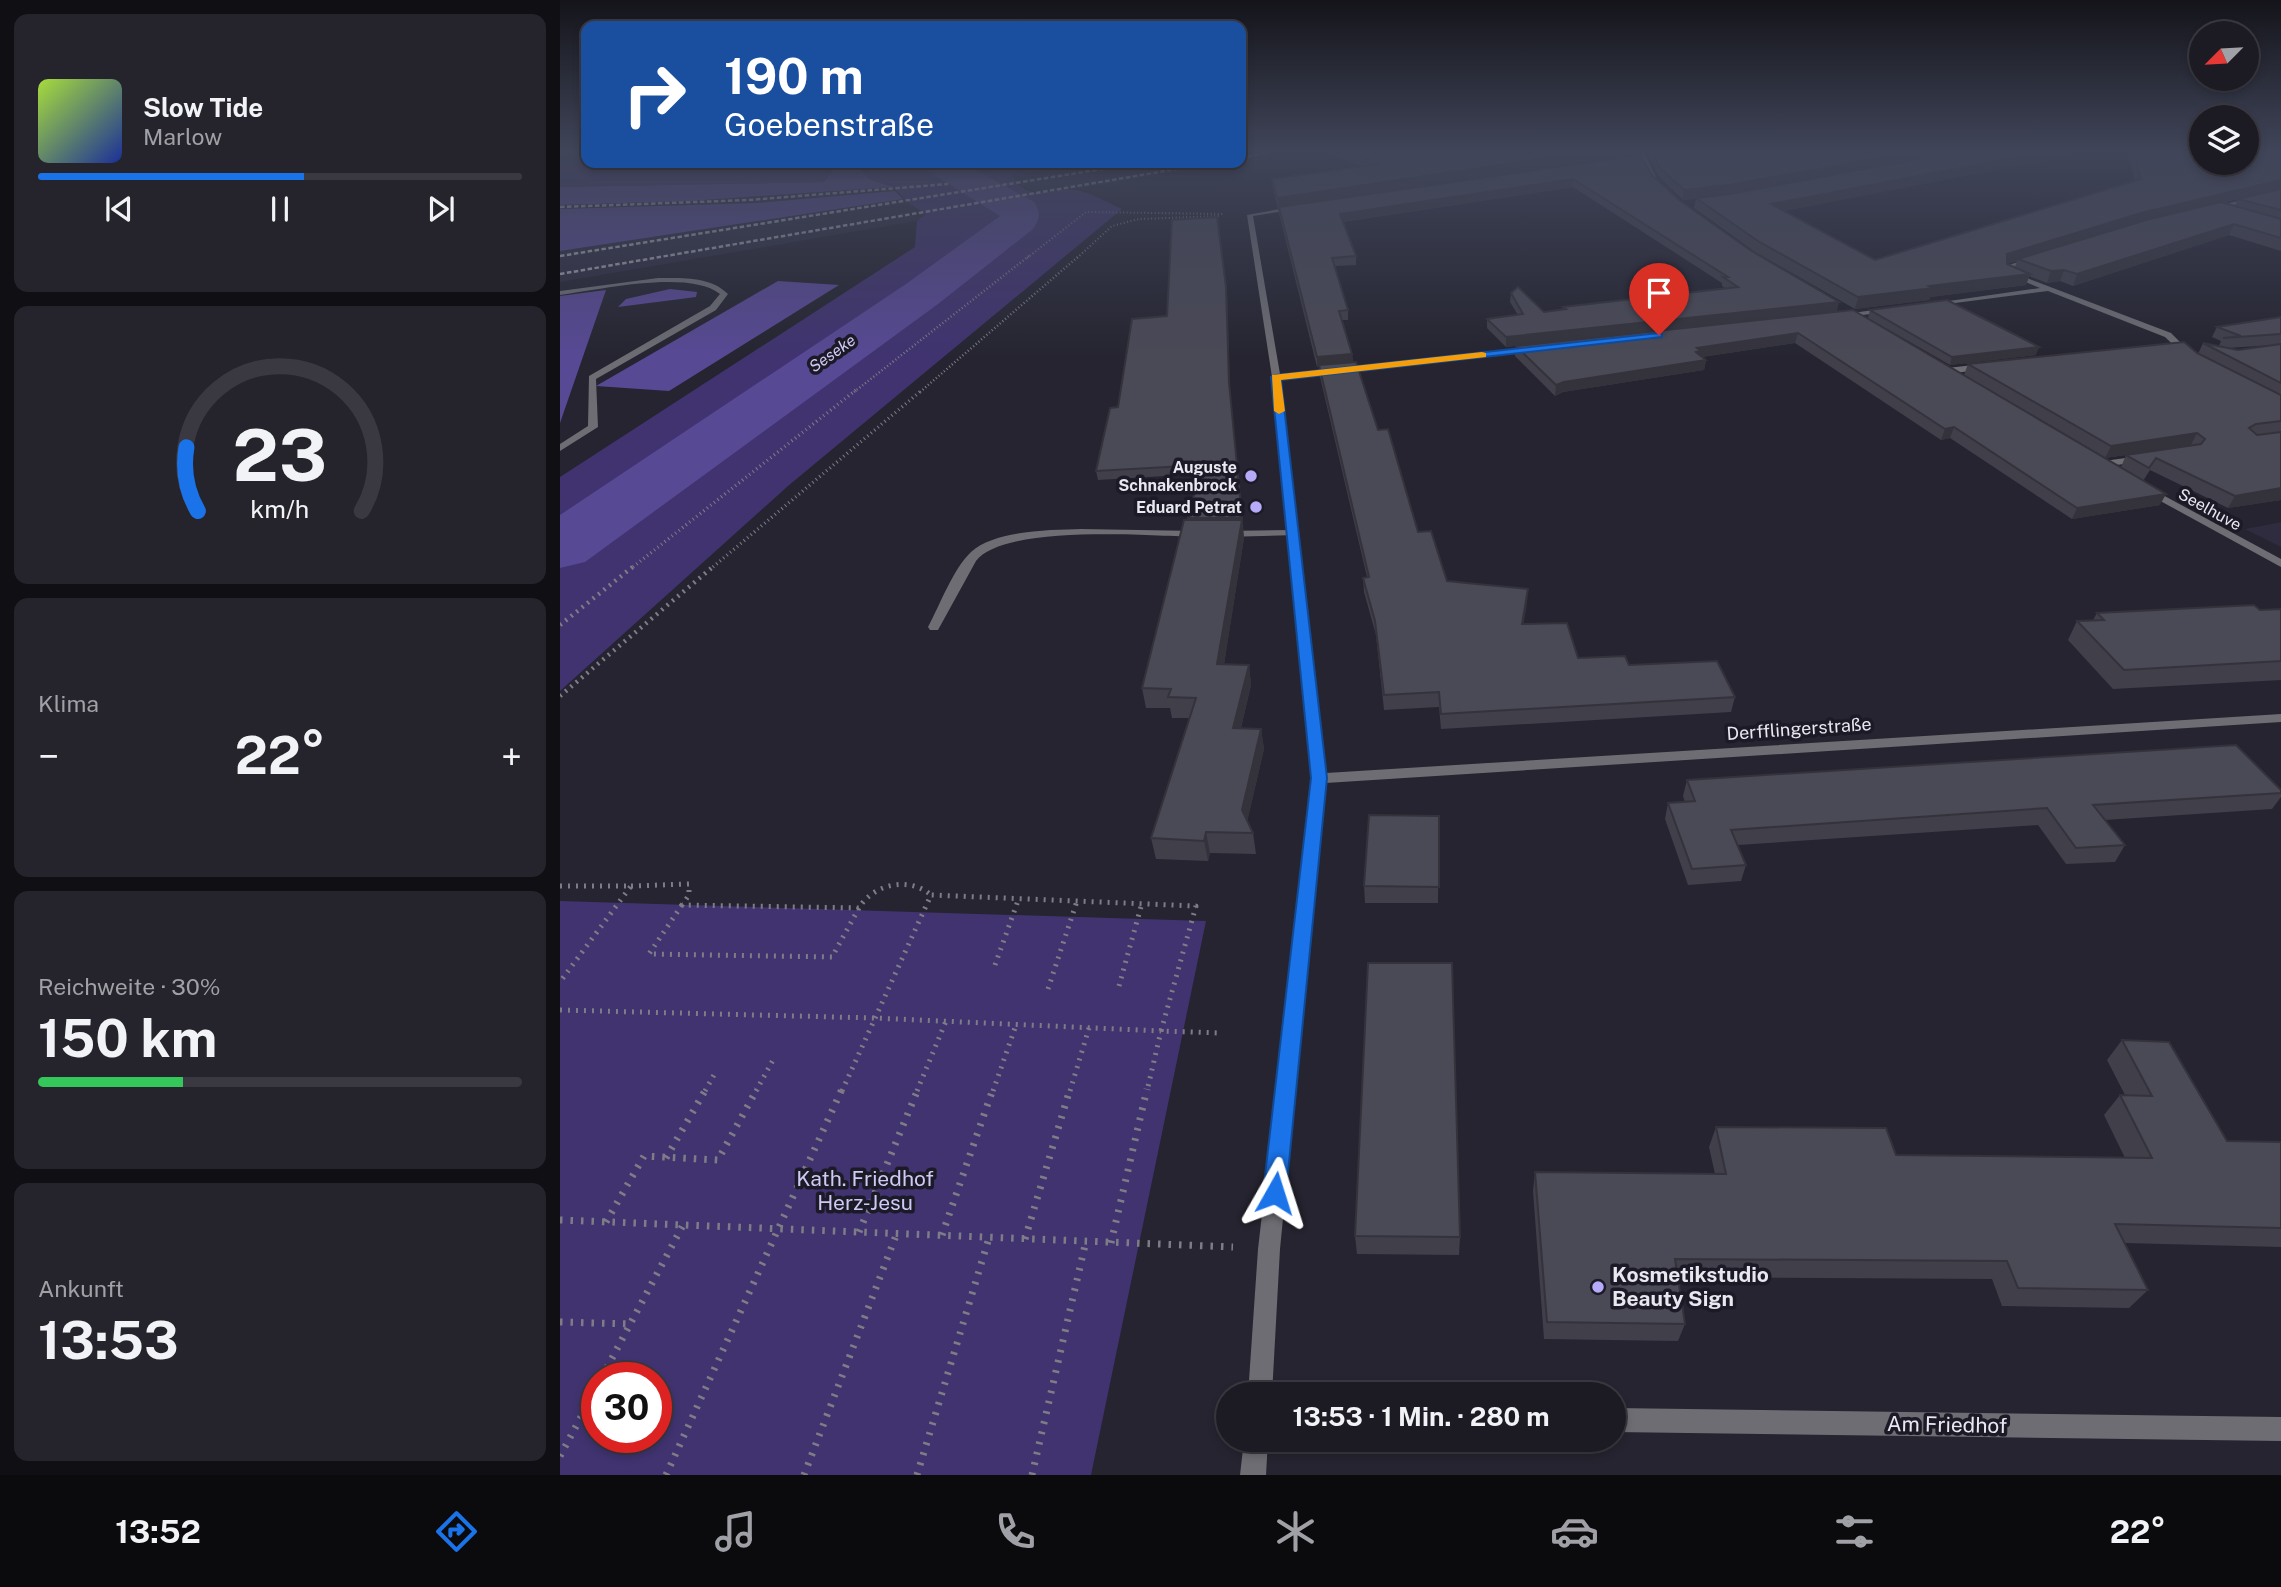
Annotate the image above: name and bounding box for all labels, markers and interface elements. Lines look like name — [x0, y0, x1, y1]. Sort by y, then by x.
north arrow — [2189, 21, 2259, 91]
map controls — [2189, 21, 2259, 175]
text: 190 m — [724, 47, 864, 105]
icon: right — [609, 49, 700, 140]
text: Slow Tide — [143, 92, 263, 123]
button: layers — [2189, 105, 2259, 175]
text: Goebenstraße — [724, 106, 934, 143]
text: Marlow — [143, 123, 222, 150]
icon: previous — [100, 190, 138, 228]
icon: pause — [261, 190, 299, 228]
icon: next — [422, 190, 460, 228]
pin — [1629, 263, 1689, 335]
icon: arrive — [1640, 274, 1678, 312]
water label: Seseke — [805, 330, 860, 376]
text: 23 — [233, 413, 327, 498]
place label: Auguste Schnakenbrock — [1118, 458, 1237, 495]
marker: Auguste Schnakenbrock — [1243, 468, 1259, 484]
street label: Seelhuve — [2175, 484, 2245, 534]
text: km/h — [251, 494, 309, 524]
place label: Eduard Petrat — [1136, 498, 1242, 517]
marker: Eduard Petrat — [1248, 499, 1264, 515]
text: Klima — [38, 690, 99, 717]
street label: Derfflingerstraße — [1726, 713, 1872, 744]
text: 22° — [235, 725, 325, 786]
text: − — [38, 734, 59, 779]
text: + — [501, 734, 522, 779]
text: Reichweite · 30% — [38, 973, 221, 1000]
text: 150 km — [38, 1008, 217, 1069]
position arrow — [1238, 1156, 1312, 1230]
park label: Kath. Friedhof Herz-Jesu — [796, 1166, 934, 1215]
place label: Kosmetikstudio Beauty Sign — [1612, 1262, 1769, 1311]
text: Ankunft — [38, 1275, 124, 1302]
marker: Kosmetikstudio Beauty Sign — [1590, 1279, 1606, 1295]
text: 13:53 — [38, 1310, 179, 1371]
speed limit sign: 30 — [581, 1362, 672, 1453]
text: 13:53 · 1 Min. · 280 m — [1292, 1401, 1550, 1432]
street label: Am Friedhof — [1887, 1411, 2007, 1438]
icon: directions — [432, 1507, 481, 1556]
icon: music — [711, 1507, 760, 1556]
icon: phone — [991, 1507, 1040, 1556]
icon: climate — [1271, 1507, 1320, 1556]
icon: car — [1550, 1507, 1599, 1556]
icon: filters — [1830, 1507, 1879, 1556]
text: 13:52 — [115, 1513, 201, 1550]
text: 22° — [2110, 1513, 2166, 1550]

